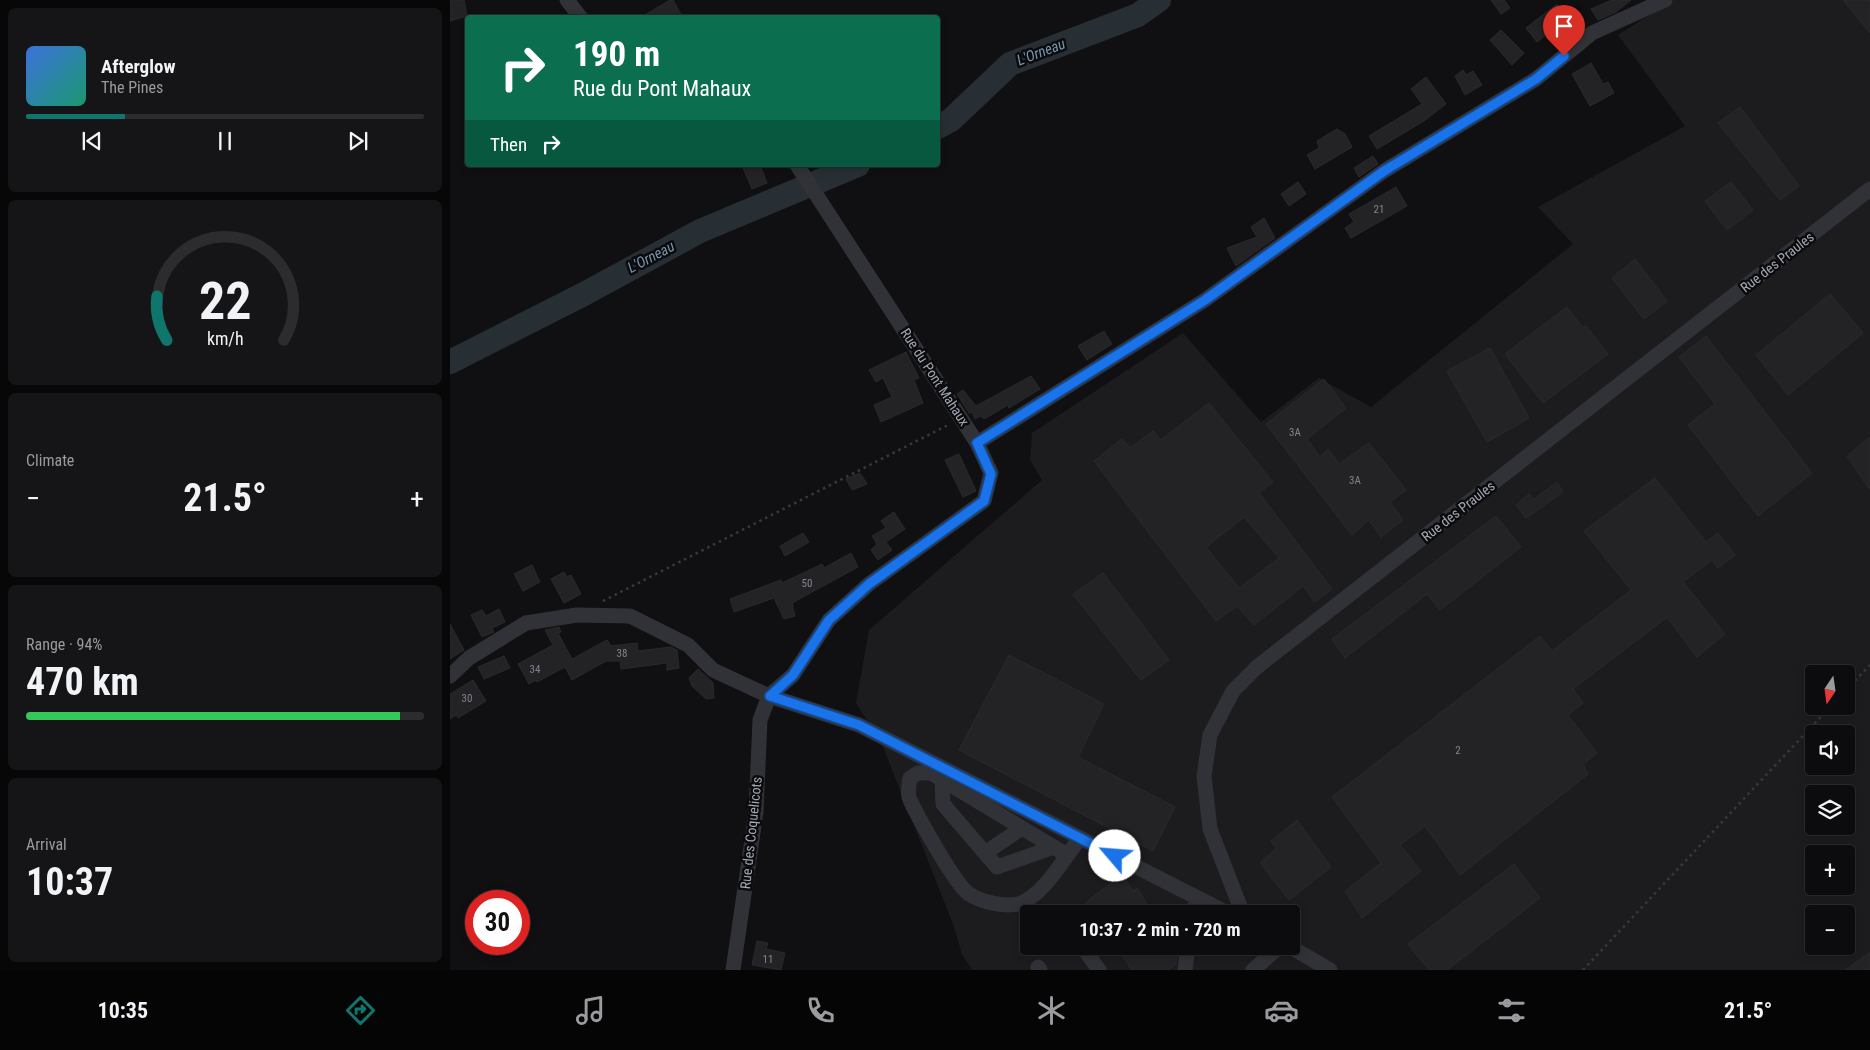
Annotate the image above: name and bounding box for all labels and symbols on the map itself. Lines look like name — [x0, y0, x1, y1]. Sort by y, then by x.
pin — [1543, 5, 1585, 56]
water label: L'Orneau — [1014, 35, 1068, 69]
house number: 21 — [1374, 203, 1384, 216]
street label: Rue des Praules — [1737, 228, 1817, 296]
water label: L'Orneau — [624, 237, 678, 277]
street label: Rue du Pont Mahaux — [897, 325, 973, 429]
house number: 3A — [1289, 426, 1302, 439]
house number: 3A — [1349, 474, 1362, 487]
street label: Rue des Praules — [1418, 477, 1498, 545]
house number: 50 — [802, 577, 812, 590]
house number: 38 — [617, 647, 627, 660]
house number: 34 — [530, 663, 541, 676]
north arrow — [1805, 665, 1855, 715]
house number: 30 — [462, 692, 472, 705]
house number: 2 — [1455, 744, 1461, 757]
street label: Rue des Coquelicots — [737, 776, 765, 890]
position arrow — [1088, 829, 1140, 881]
speed limit sign: 30 — [465, 890, 530, 955]
house number: 11 — [763, 953, 773, 966]

